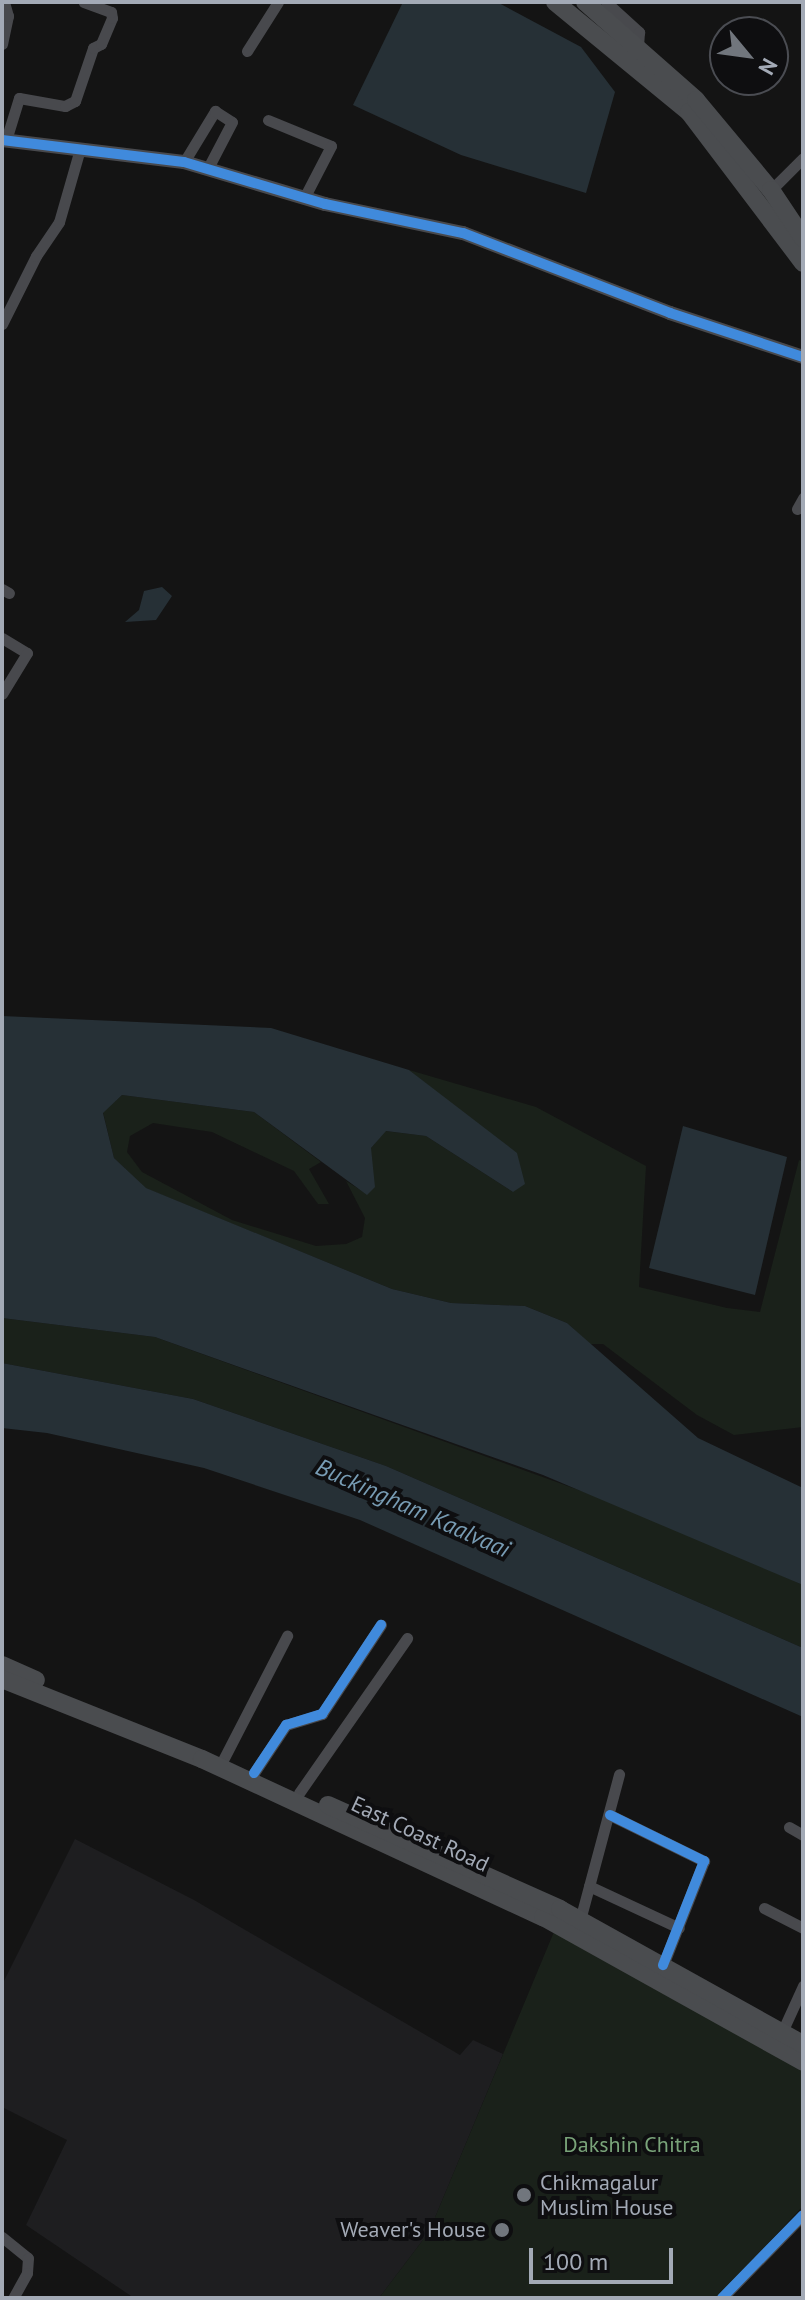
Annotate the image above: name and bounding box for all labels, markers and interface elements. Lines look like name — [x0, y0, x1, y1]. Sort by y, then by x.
north arrow — [709, 16, 789, 96]
text: N — [752, 54, 784, 80]
water label: Buckingham Kaalvaai — [312, 1452, 514, 1564]
street label: East Coast Road — [347, 1791, 493, 1877]
park label: Dakshin Chitra — [563, 2132, 701, 2158]
place label: Chikmagalur Muslim House — [540, 2169, 673, 2220]
marker: Chikmagalur Muslim House — [515, 2186, 533, 2204]
place label: Weaver's House — [340, 2217, 486, 2243]
marker: Weaver's House — [493, 2221, 511, 2239]
scale bar — [533, 2232, 677, 2282]
text: 100 m — [543, 2246, 608, 2277]

